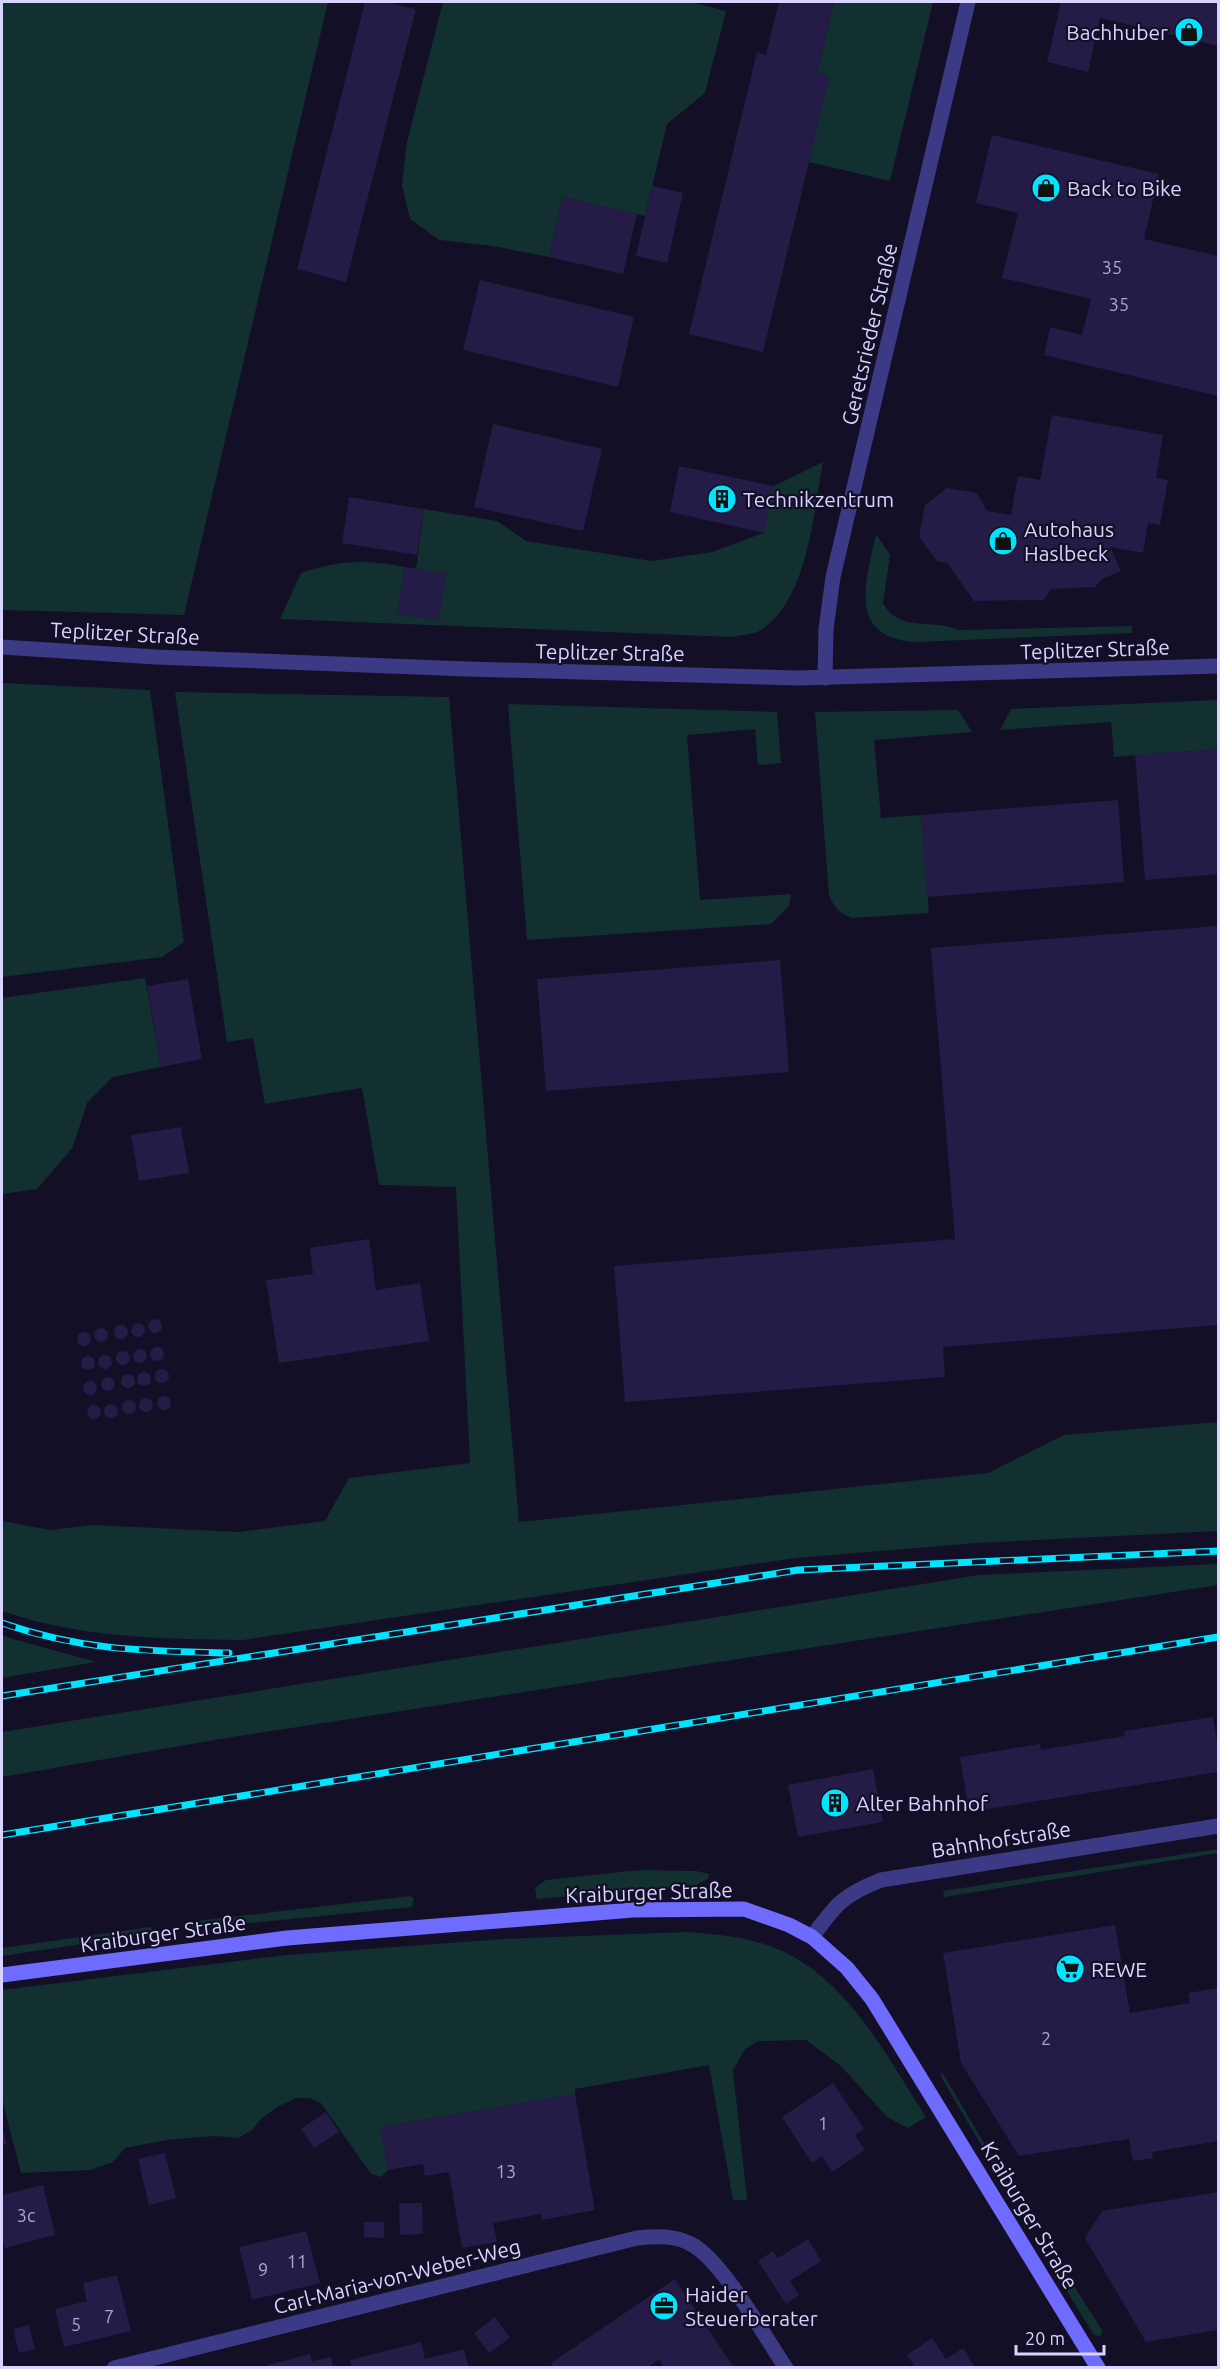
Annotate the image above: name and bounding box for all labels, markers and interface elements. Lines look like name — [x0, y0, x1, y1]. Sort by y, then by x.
shop icon: Bachhuber — [1173, 16, 1205, 48]
place label: Bachhuber — [1066, 20, 1168, 44]
shop icon: Back to Bike — [1030, 172, 1062, 204]
place label: Back to Bike — [1067, 176, 1182, 200]
street label: Geretsrieder Straße — [836, 241, 902, 427]
house number: 35 — [1102, 257, 1122, 277]
house number: 35 — [1109, 294, 1129, 314]
building icon: Technikzentrum — [706, 483, 738, 515]
place label: Technikzentrum — [743, 487, 894, 511]
place label: Autohaus Haslbeck — [1024, 517, 1114, 565]
shop icon: Autohaus Haslbeck — [987, 525, 1019, 557]
street label: Teplitzer Straße — [50, 617, 200, 649]
street label: Teplitzer Straße — [1020, 634, 1170, 664]
street label: Teplitzer Straße — [535, 639, 685, 665]
building icon: Alter Bahnhof — [819, 1787, 851, 1819]
place label: Alter Bahnhof — [856, 1791, 989, 1815]
street label: Bahnhofstraße — [930, 1816, 1072, 1862]
street label: Kraiburger Straße — [565, 1877, 733, 1907]
street label: Kraiburger Straße — [78, 1909, 248, 1957]
supermarket icon: REWE — [1054, 1953, 1086, 1985]
place label: REWE — [1091, 1957, 1147, 1981]
house number: 2 — [1041, 2028, 1051, 2048]
house number: 1 — [818, 2113, 828, 2133]
street label: Kraiburger Straße — [977, 2137, 1083, 2293]
house number: 13 — [496, 2161, 516, 2181]
house number: 3c — [17, 2205, 35, 2225]
street label: Carl-Maria-von-Weber-Weg — [271, 2234, 523, 2318]
house number: 11 — [287, 2251, 307, 2271]
house number: 9 — [258, 2259, 268, 2279]
place label: Haider Steuerberater — [685, 2282, 818, 2330]
office icon: Haider Steuerberater — [648, 2290, 680, 2322]
house number: 7 — [104, 2306, 114, 2326]
house number: 5 — [71, 2314, 81, 2334]
scale bar — [1016, 2318, 1104, 2356]
text: 20 m — [1025, 2328, 1065, 2348]

